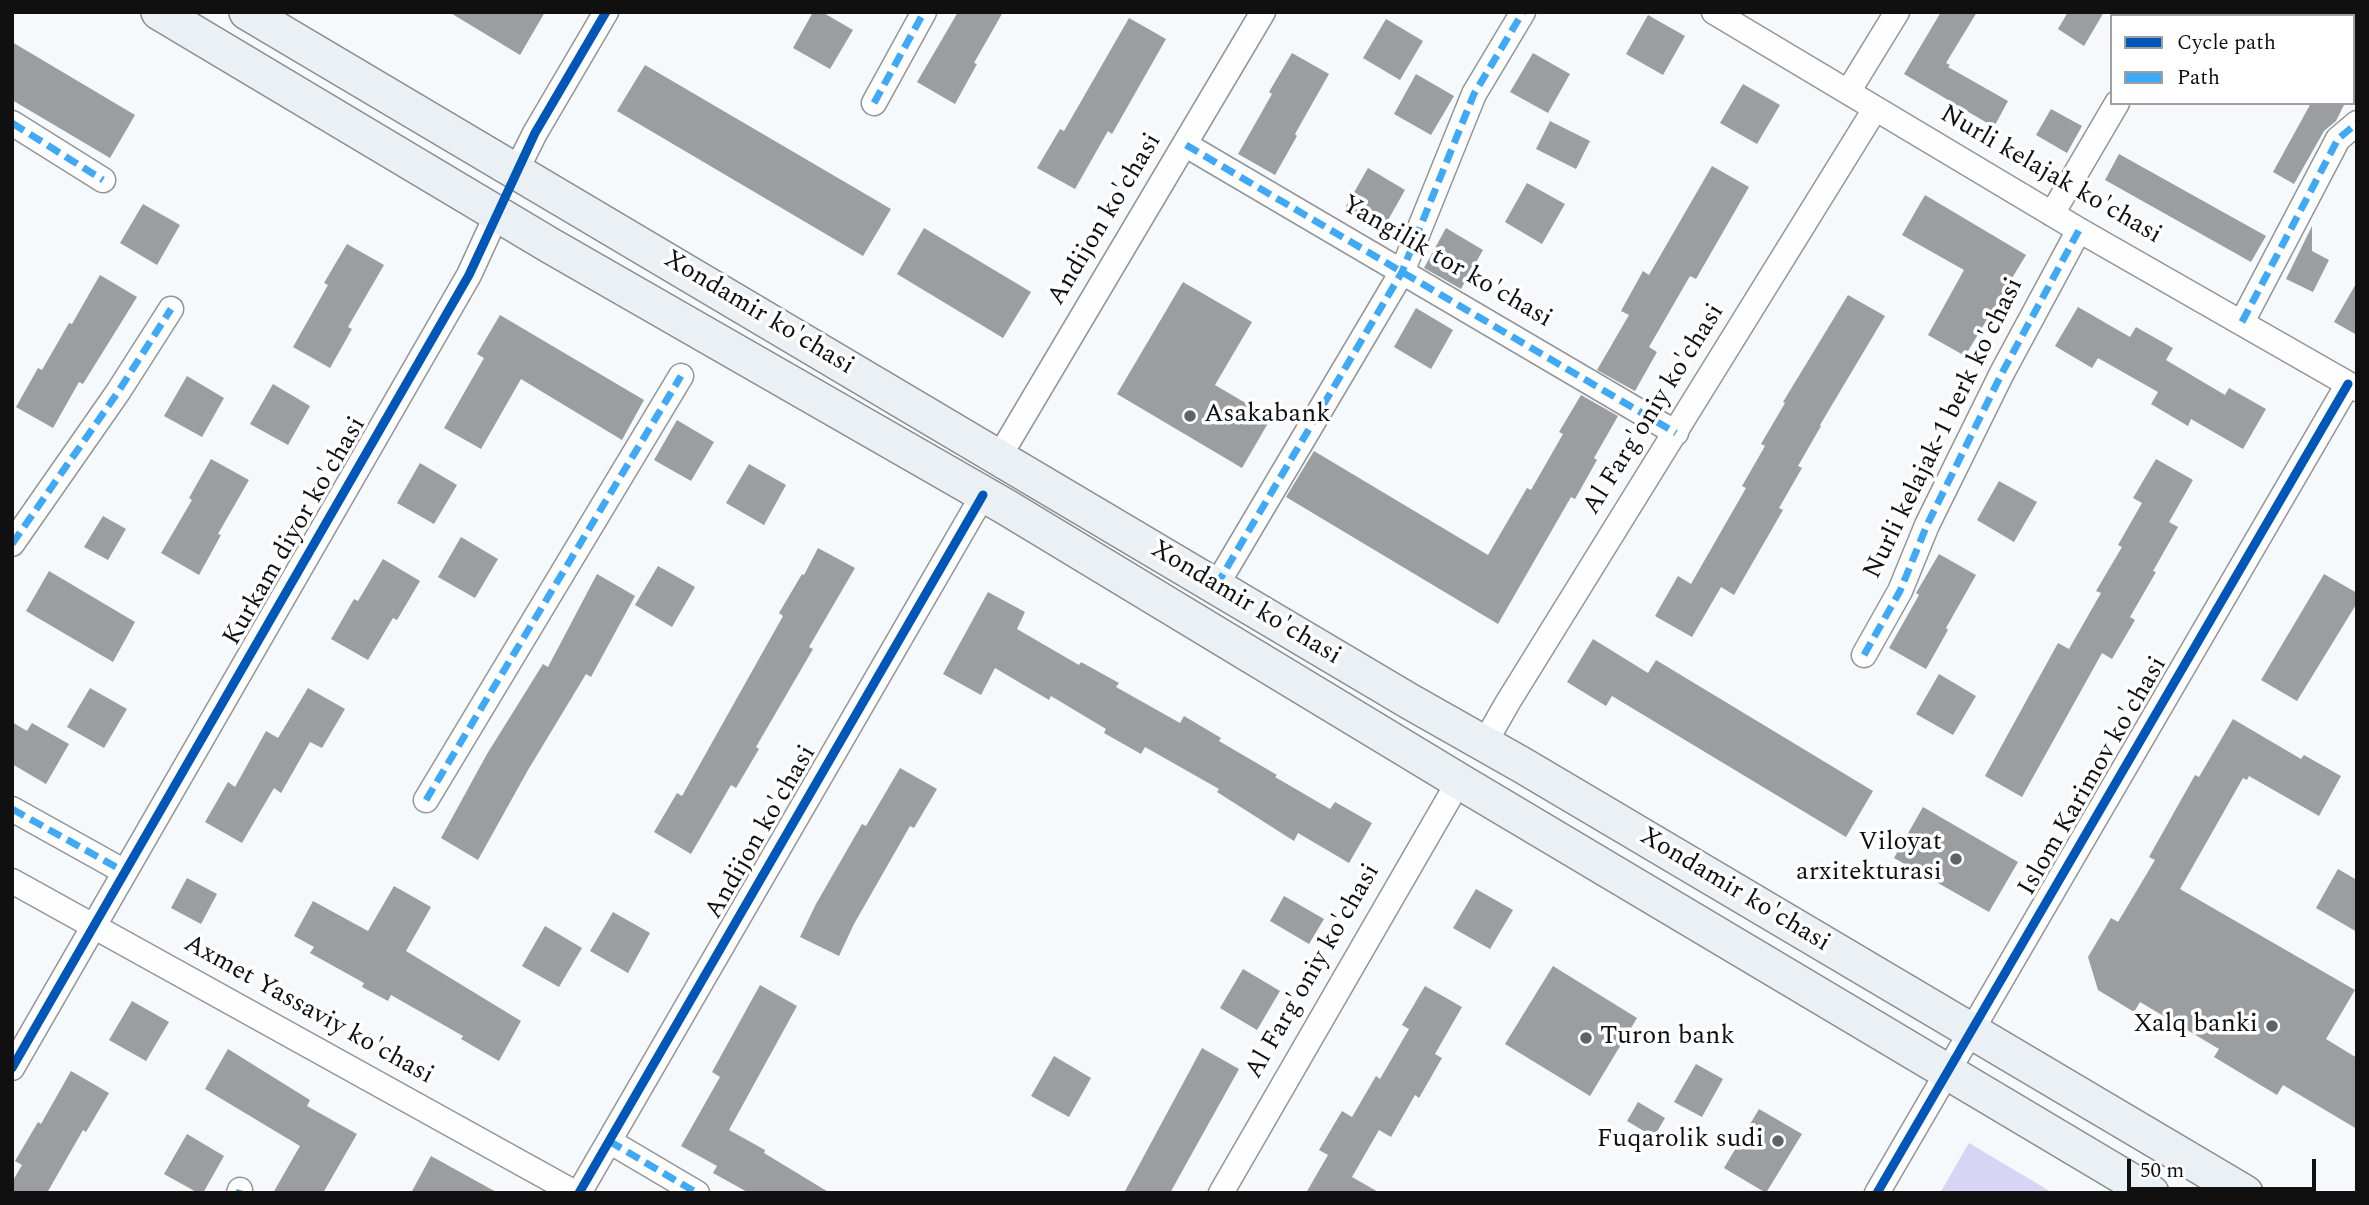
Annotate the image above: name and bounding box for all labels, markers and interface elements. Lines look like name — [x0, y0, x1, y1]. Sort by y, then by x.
legend — [2110, 14, 2355, 105]
text: Cycle path — [2177, 27, 2276, 59]
text: Path — [2177, 62, 2220, 94]
street label: Nurli kelajak ko'chasi — [1934, 100, 2166, 252]
street label: Andijon ko'chasi — [1042, 128, 1170, 312]
street label: Yangilik tor ko'chasi — [1335, 190, 1557, 336]
street label: Xondamir ko'chasi — [657, 245, 859, 383]
street label: Nurli kelajak-1 berk ko'chasi — [1858, 273, 2032, 585]
street label: Al Farg'oniy ko'chasi — [1577, 299, 1733, 521]
place label: Asakabank — [1204, 400, 1331, 432]
marker: Asakabank — [1182, 408, 1198, 424]
street label: Kurkam diyor ko'chasi — [218, 412, 374, 652]
street label: Xondamir ko'chasi — [1144, 535, 1346, 673]
street label: Islom Karimov ko'chasi — [2013, 652, 2175, 902]
street label: Andijon ko'chasi — [700, 741, 824, 925]
street label: Xondamir ko'chasi — [1633, 822, 1835, 960]
place label: Viloyat arxitekturasi — [1796, 828, 1942, 890]
marker: Viloyat arxitekturasi — [1948, 851, 1964, 867]
street label: Al Farg'oniy ko'chasi — [1240, 859, 1388, 1085]
street label: Axmet Yassaviy ko'chasi — [178, 929, 438, 1093]
place label: Xalq banki — [2133, 1010, 2258, 1042]
marker: Xalq banki — [2264, 1018, 2280, 1034]
place label: Turon bank — [1600, 1022, 1735, 1054]
marker: Turon bank — [1578, 1030, 1594, 1046]
place label: Fuqarolik sudi — [1597, 1125, 1764, 1157]
marker: Fuqarolik sudi — [1770, 1133, 1786, 1149]
scale bar — [2131, 1146, 2320, 1190]
text: 50 m — [2140, 1155, 2184, 1187]

